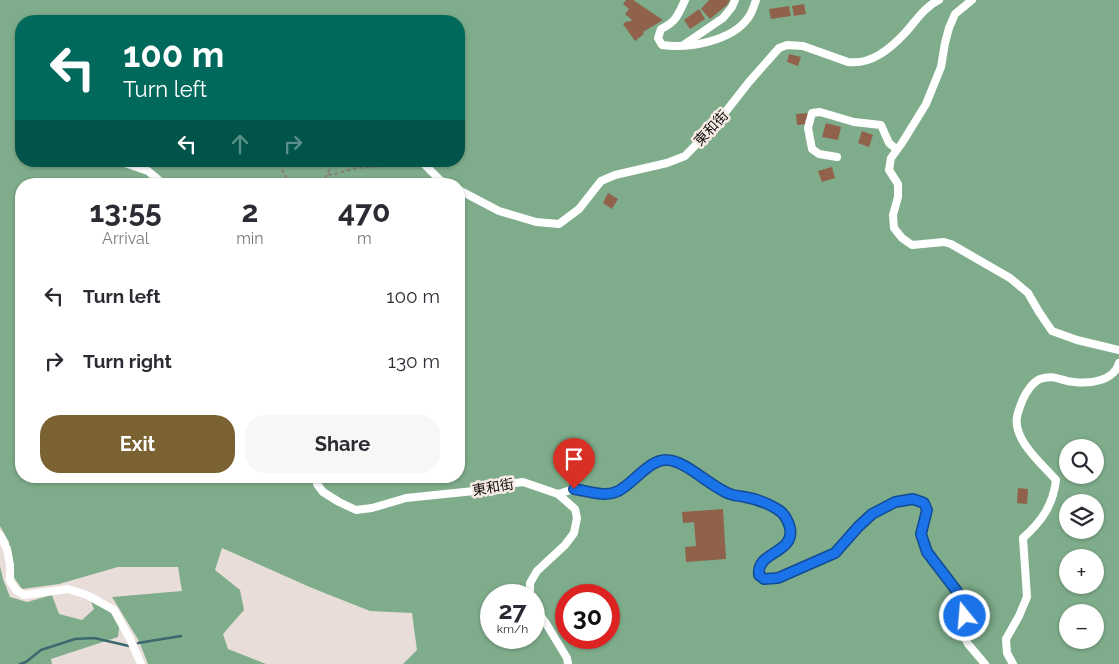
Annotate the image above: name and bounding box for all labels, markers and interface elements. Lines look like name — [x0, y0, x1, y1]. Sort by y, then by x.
text: 100 m — [123, 34, 224, 75]
icon: left — [40, 35, 105, 100]
text: Turn left — [123, 76, 207, 102]
street label: 東和街 — [691, 107, 731, 149]
icon: left — [173, 130, 201, 158]
icon: ahead — [226, 130, 254, 158]
icon: right — [279, 130, 307, 158]
text: 13:55 — [89, 194, 162, 229]
text: 2 — [241, 194, 258, 229]
text: 470 — [338, 194, 391, 229]
text: Arrival — [102, 229, 149, 248]
text: min — [236, 229, 264, 248]
text: m — [357, 229, 372, 248]
icon: left — [40, 282, 68, 310]
text: Turn left — [83, 285, 160, 307]
text: 100 m — [386, 285, 440, 307]
icon: right — [40, 347, 68, 375]
text: Turn right — [83, 350, 172, 372]
text: 130 m — [388, 350, 440, 372]
button: Exit — [40, 415, 235, 473]
button: Share — [245, 415, 440, 473]
pin — [553, 438, 595, 489]
map controls — [1059, 439, 1104, 649]
button: search — [1059, 439, 1104, 484]
icon: arrive — [560, 445, 588, 473]
street label: 東和街 — [471, 475, 515, 499]
button: layers — [1059, 494, 1104, 539]
button: + — [1059, 549, 1104, 594]
speed limit sign: 30 — [555, 584, 620, 649]
position arrow — [938, 589, 990, 641]
text: 27 — [498, 595, 527, 625]
button: − — [1059, 604, 1104, 649]
text: km/h — [497, 622, 528, 636]

